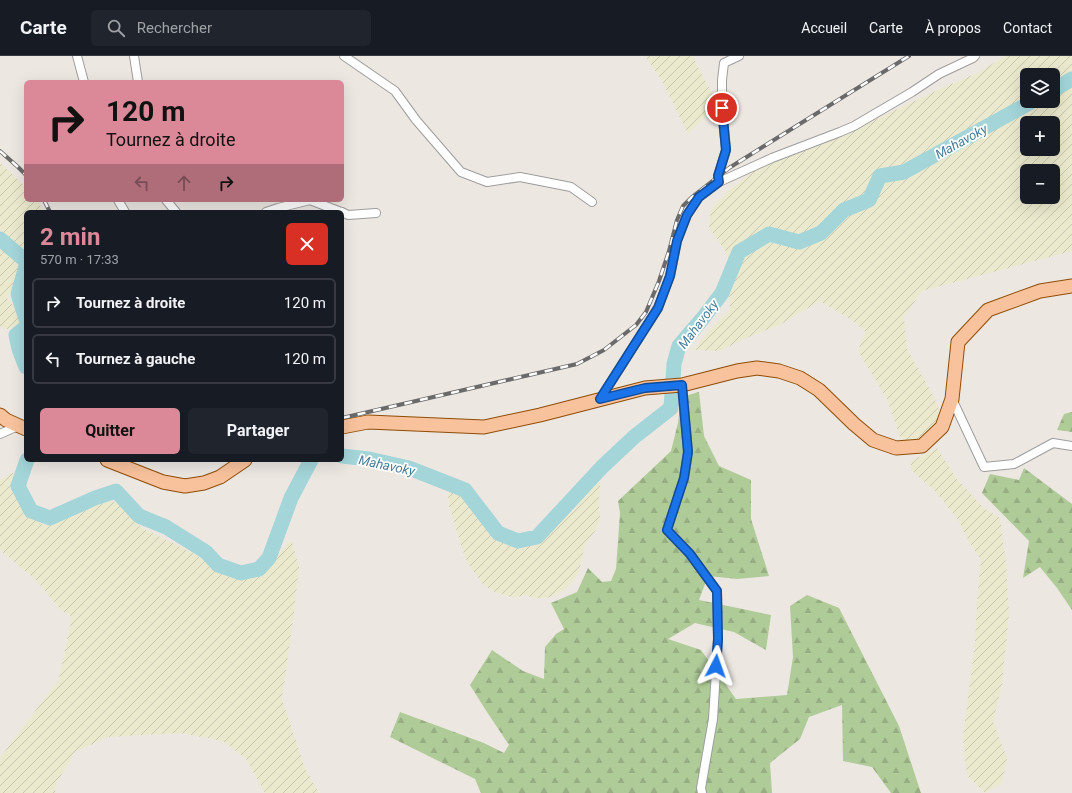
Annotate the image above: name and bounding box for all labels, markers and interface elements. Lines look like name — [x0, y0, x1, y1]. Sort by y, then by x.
search box — [91, 10, 371, 46]
text: Carte — [20, 16, 67, 39]
icon: search — [105, 17, 127, 39]
text: Rechercher — [137, 19, 212, 37]
text: Accueil — [801, 20, 847, 36]
text: Carte — [869, 20, 903, 36]
text: À propos — [925, 20, 981, 36]
text: Contact — [1003, 20, 1052, 36]
map controls — [1020, 68, 1060, 204]
button: layers — [1020, 68, 1060, 108]
pin — [705, 91, 739, 125]
text: 120 m — [106, 95, 185, 128]
icon: right — [40, 96, 92, 148]
icon: arrive — [711, 97, 733, 119]
button: + — [1020, 116, 1060, 156]
water label: Mahavoky — [933, 121, 991, 162]
text: Tournez à droite — [106, 129, 235, 150]
button: − — [1020, 164, 1060, 204]
icon: left — [131, 172, 153, 194]
icon: ahead — [173, 172, 195, 194]
icon: right — [215, 172, 237, 194]
text: 2 min — [40, 223, 100, 251]
button: close — [286, 223, 328, 265]
text: 570 m · 17:33 — [40, 252, 119, 267]
icon: right — [42, 292, 64, 314]
text: Tournez à droite — [76, 294, 185, 312]
text: 120 m — [284, 294, 326, 312]
water label: Mahavoky — [675, 296, 722, 352]
icon: left — [42, 348, 64, 370]
text: Tournez à gauche — [76, 350, 195, 368]
text: 120 m — [284, 350, 326, 368]
button: Quitter — [40, 408, 180, 454]
button: Partager — [188, 408, 328, 454]
water label: Mahavoky — [357, 452, 417, 479]
position arrow — [695, 645, 737, 687]

